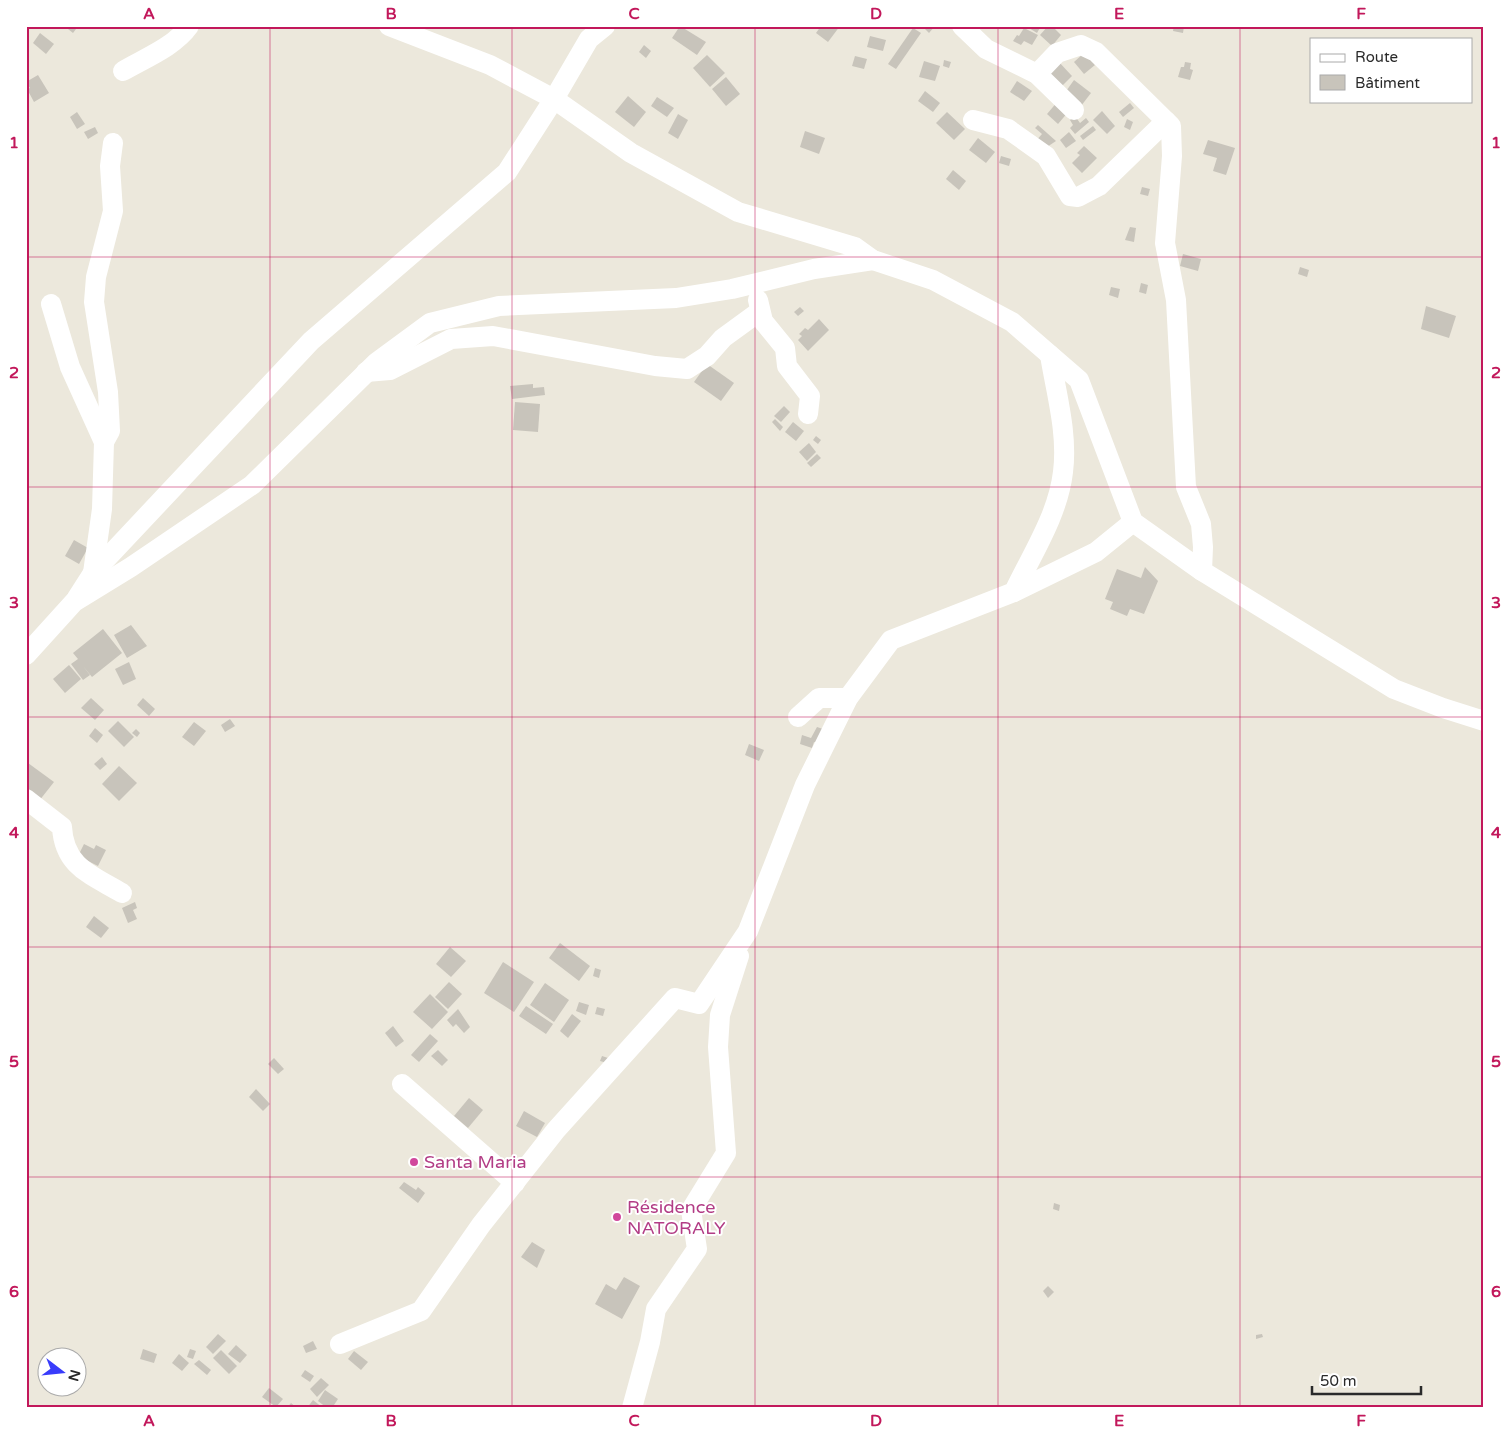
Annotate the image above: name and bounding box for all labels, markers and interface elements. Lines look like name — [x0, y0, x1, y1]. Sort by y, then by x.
text: A — [143, 4, 155, 24]
text: B — [385, 4, 397, 24]
text: C — [628, 4, 640, 24]
text: D — [870, 4, 882, 24]
text: E — [1114, 4, 1124, 24]
text: F — [1356, 4, 1366, 24]
legend — [1310, 38, 1472, 102]
text: Route — [1355, 48, 1398, 66]
text: Bâtiment — [1355, 74, 1420, 92]
text: 1 — [9, 133, 19, 153]
text: 1 — [1491, 133, 1501, 153]
text: 2 — [9, 363, 19, 383]
text: 2 — [1491, 363, 1501, 383]
text: 3 — [9, 593, 19, 613]
text: 3 — [1491, 593, 1501, 613]
text: 4 — [9, 823, 19, 843]
text: 4 — [1491, 823, 1501, 843]
text: 5 — [9, 1052, 19, 1072]
text: 5 — [1491, 1052, 1501, 1072]
place label: Santa Maria — [424, 1151, 527, 1173]
marker: Santa Maria — [408, 1156, 420, 1168]
place label: Résidence NATORALY — [627, 1196, 726, 1239]
marker: Résidence NATORALY — [611, 1211, 623, 1223]
text: 6 — [9, 1282, 19, 1302]
text: 6 — [1491, 1282, 1501, 1302]
north arrow — [38, 1346, 88, 1396]
scale bar — [1312, 1364, 1421, 1396]
text: N — [64, 1368, 84, 1383]
text: 50 m — [1320, 1372, 1357, 1390]
text: A — [143, 1411, 155, 1431]
text: B — [385, 1411, 397, 1431]
text: C — [628, 1411, 640, 1431]
text: D — [870, 1411, 882, 1431]
text: E — [1114, 1411, 1124, 1431]
text: F — [1356, 1411, 1366, 1431]

